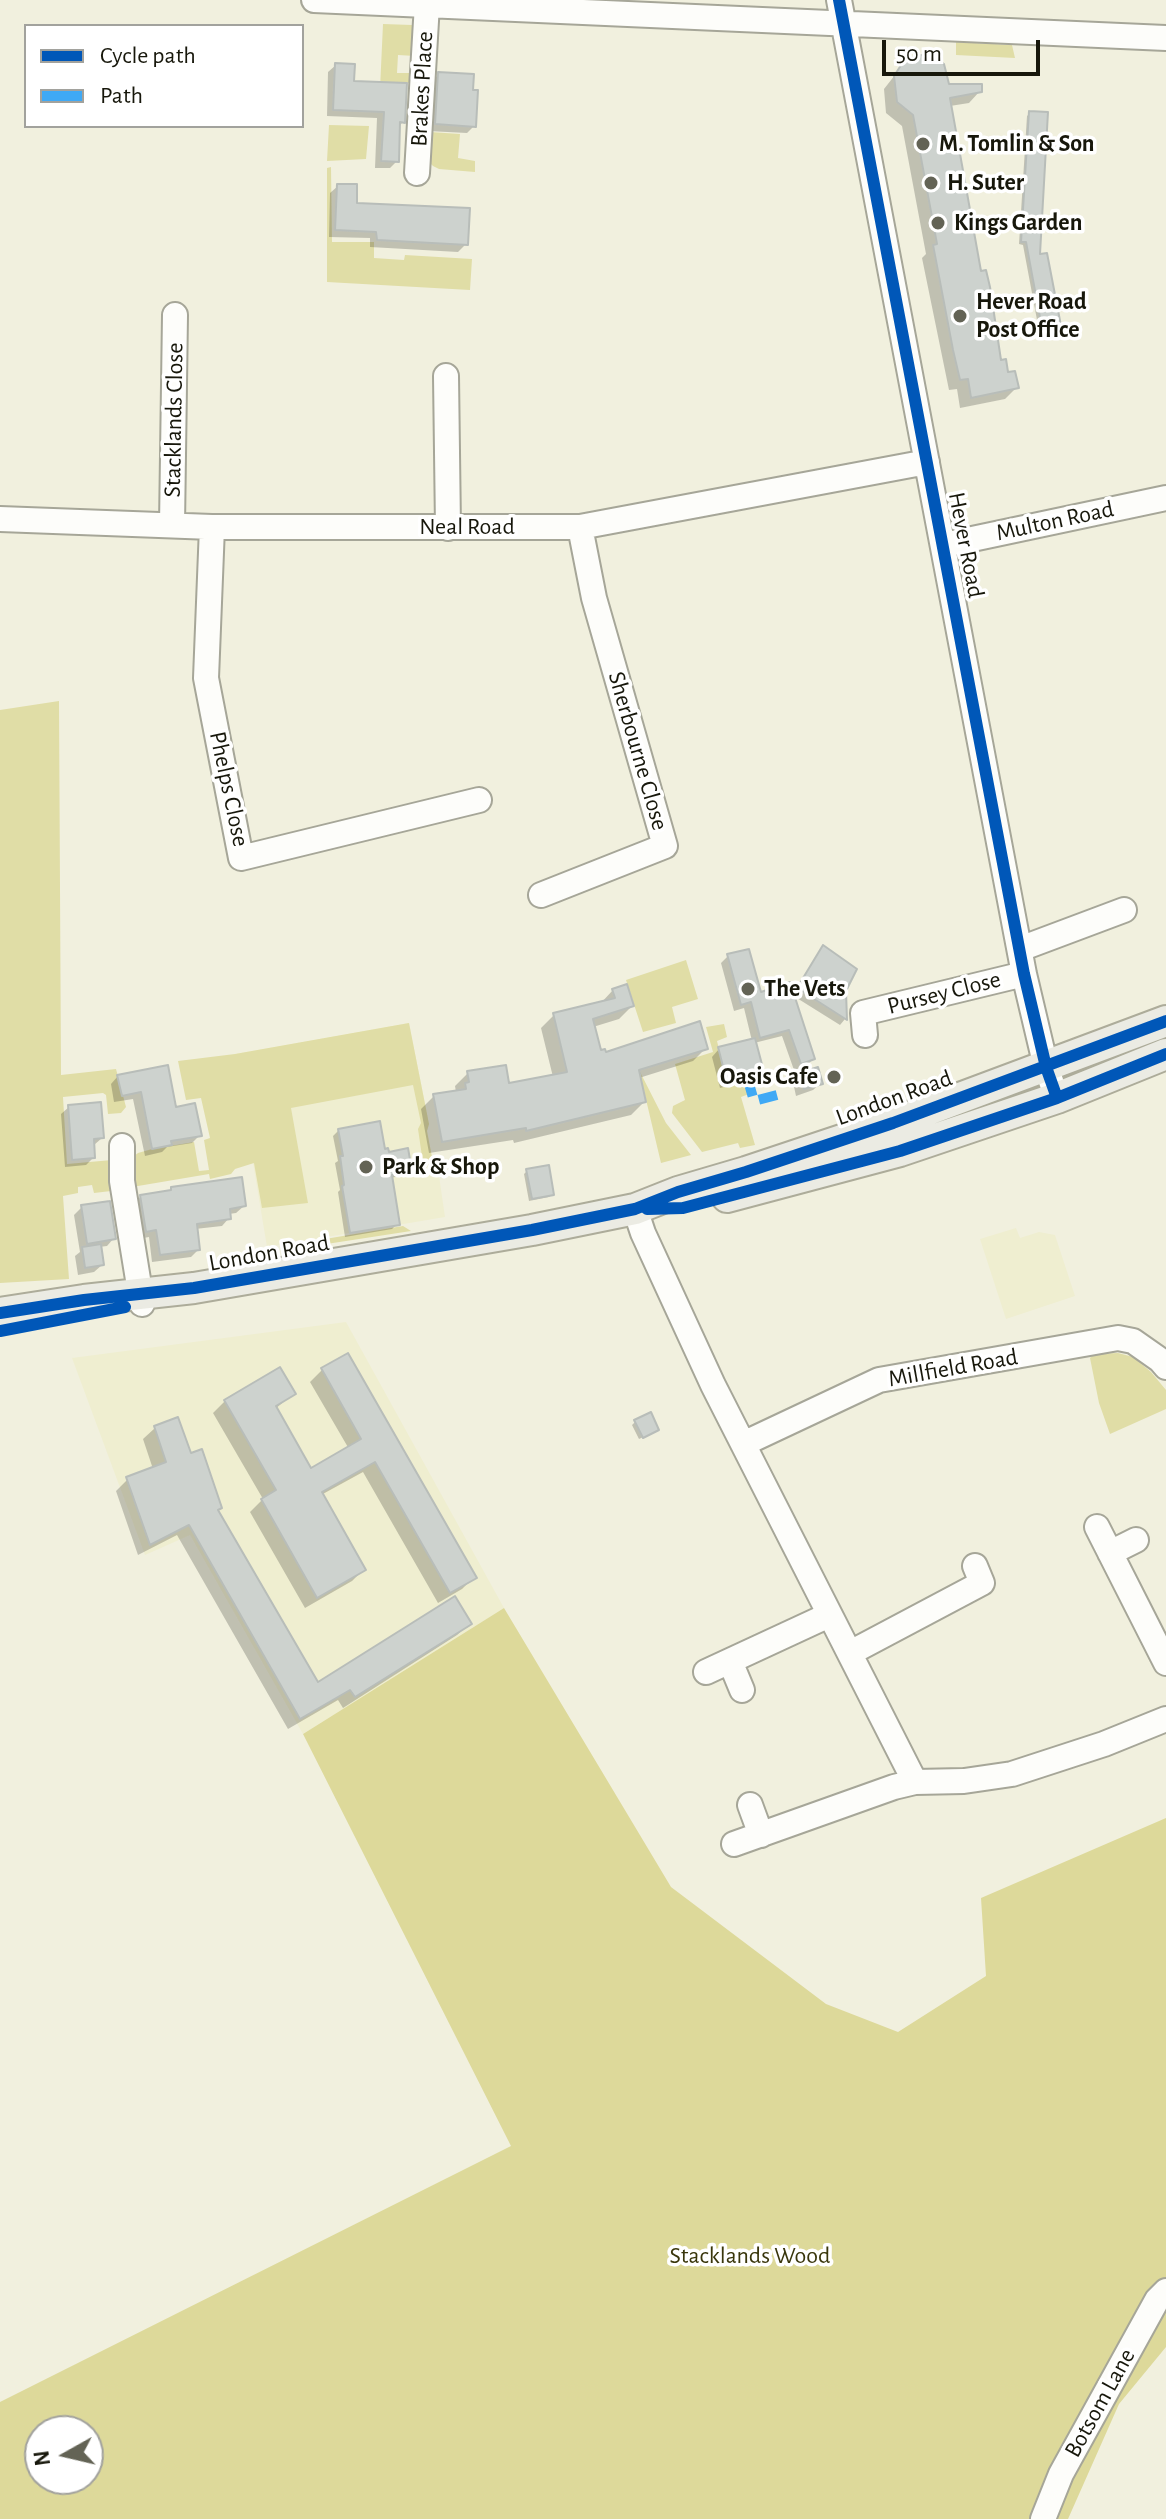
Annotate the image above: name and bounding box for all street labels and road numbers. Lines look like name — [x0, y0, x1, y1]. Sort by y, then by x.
street label: Brakes Place — [405, 31, 439, 147]
street label: Stacklands Close — [158, 342, 190, 498]
street label: Hever Road — [942, 490, 990, 600]
street label: Multon Road — [994, 494, 1116, 548]
street label: Neal Road — [419, 513, 515, 541]
street label: Sherbourne Close — [602, 668, 674, 834]
street label: Phelps Close — [203, 729, 255, 849]
street label: Pursey Close — [884, 965, 1004, 1021]
street label: London Road — [832, 1064, 956, 1132]
street label: London Road — [207, 1228, 331, 1278]
street label: Millfield Road — [886, 1342, 1020, 1394]
street label: Botsom Lane — [1058, 2344, 1142, 2462]

